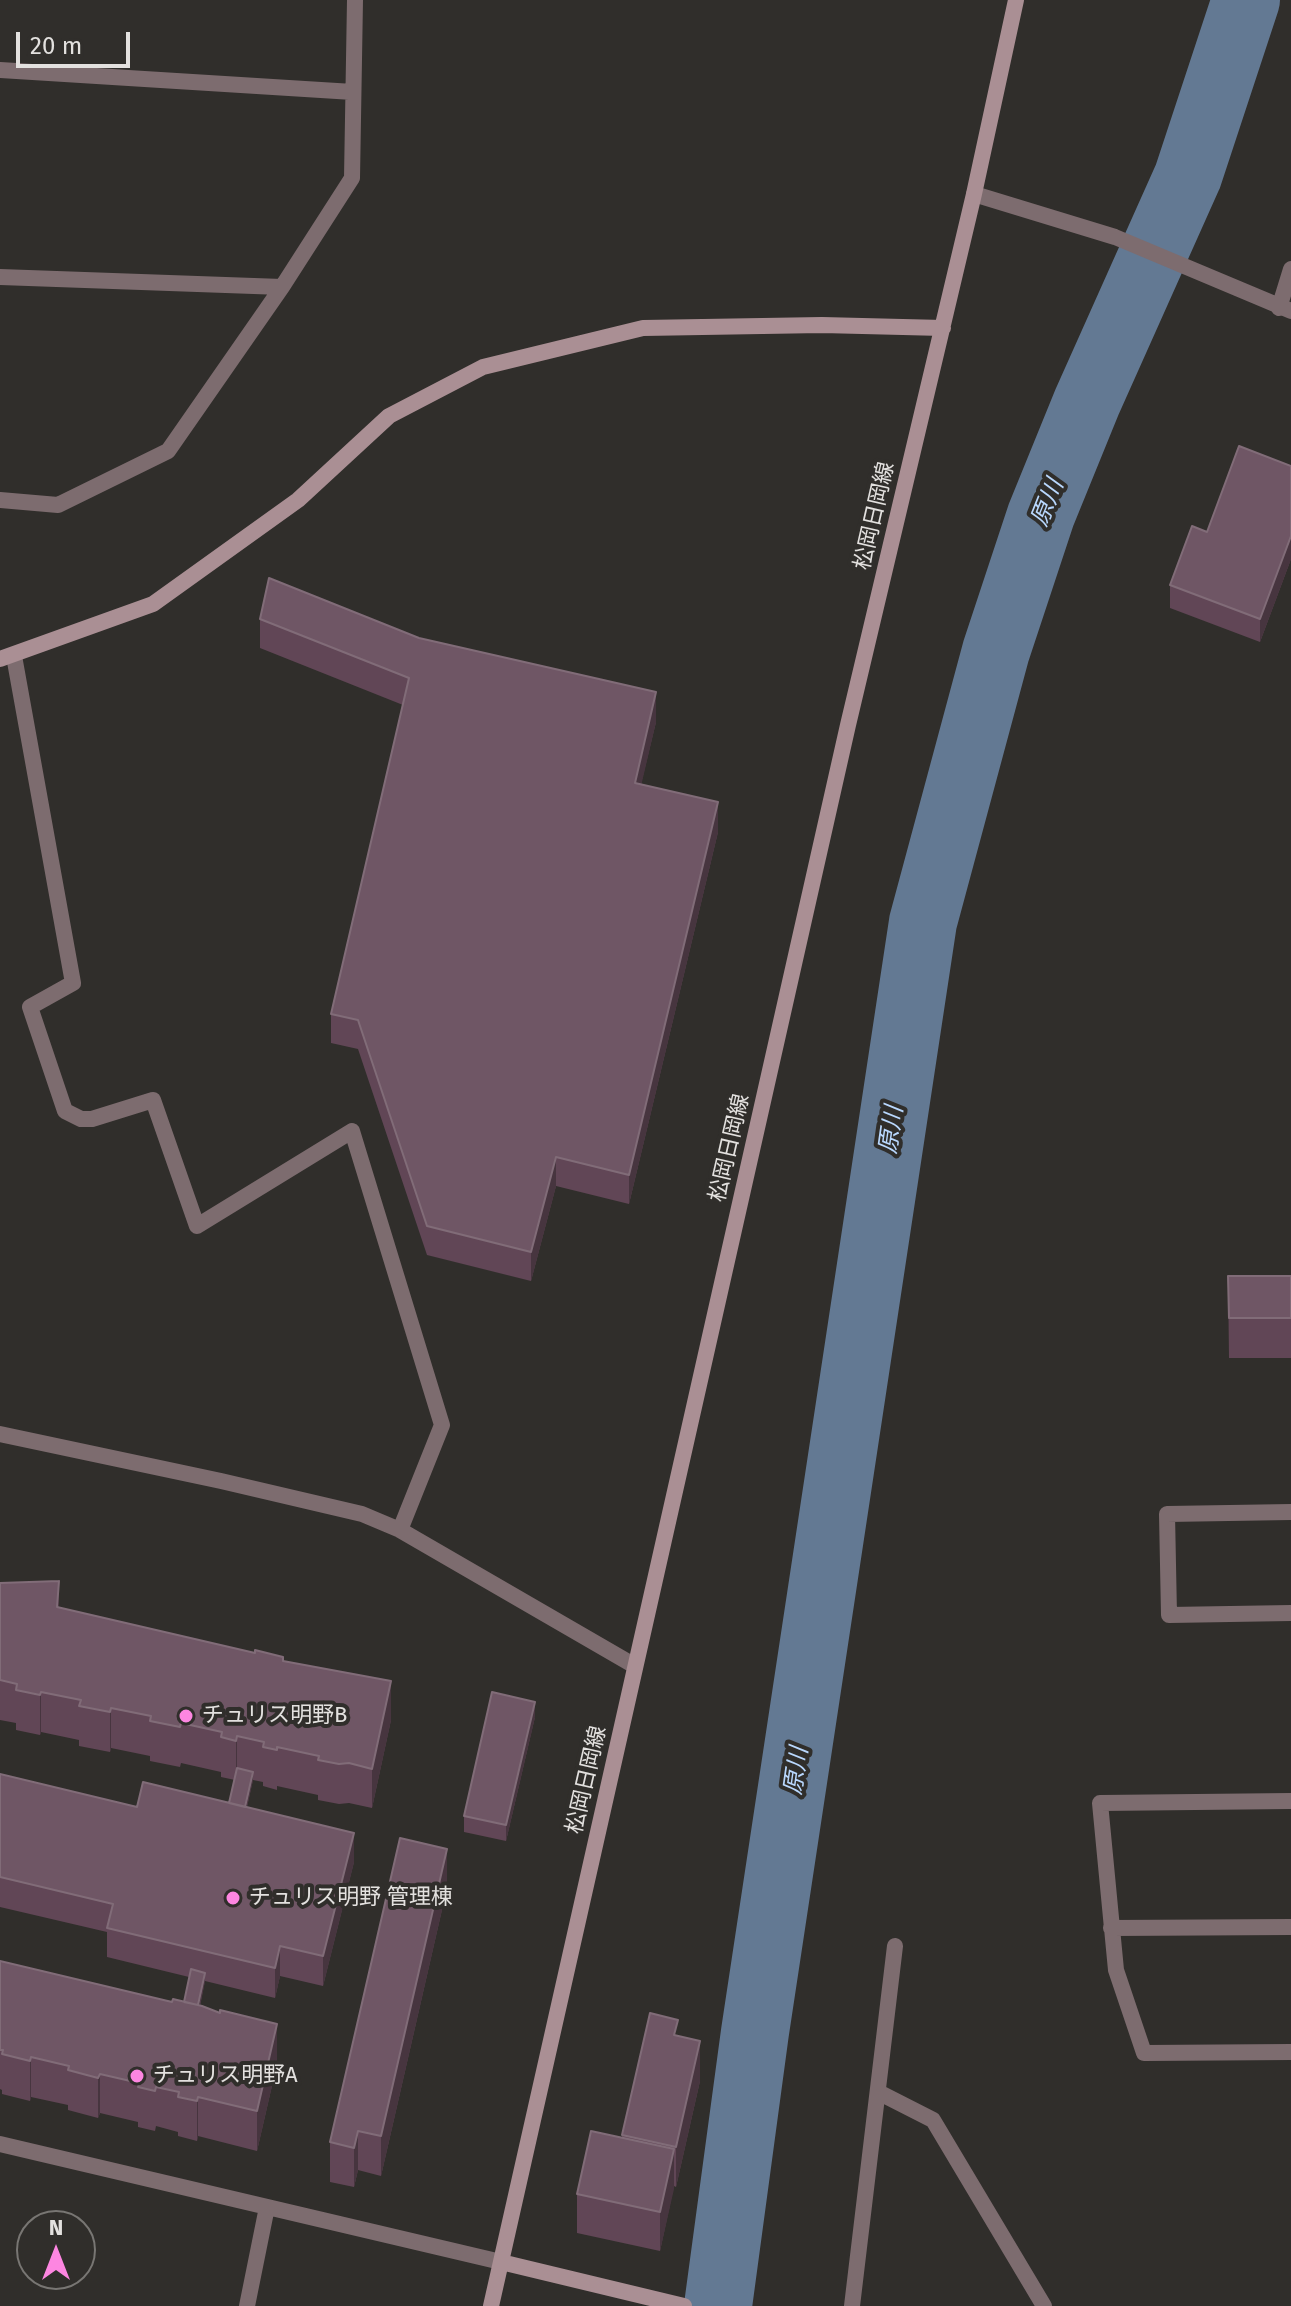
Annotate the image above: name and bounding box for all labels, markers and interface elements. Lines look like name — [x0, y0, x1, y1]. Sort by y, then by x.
scale bar — [20, 16, 134, 66]
text: 20 m — [30, 32, 82, 60]
street label: 松岡日岡線 — [850, 459, 900, 573]
water label: 原川 — [1026, 475, 1070, 531]
street label: 松岡日岡線 — [705, 1091, 755, 1205]
water label: 原川 — [874, 1104, 910, 1156]
place label: チュリス明野B — [202, 1703, 347, 1729]
marker: チュリス明野B — [177, 1707, 195, 1725]
street label: 松岡日岡線 — [562, 1723, 612, 1837]
water label: 原川 — [779, 1745, 815, 1797]
place label: チュリス明野 管理棟 — [249, 1885, 453, 1911]
marker: チュリス明野 管理棟 — [224, 1889, 242, 1907]
place label: チュリス明野A — [153, 2063, 298, 2089]
marker: チュリス明野A — [128, 2067, 146, 2085]
north arrow — [16, 2210, 96, 2290]
text: N — [49, 2214, 63, 2241]

